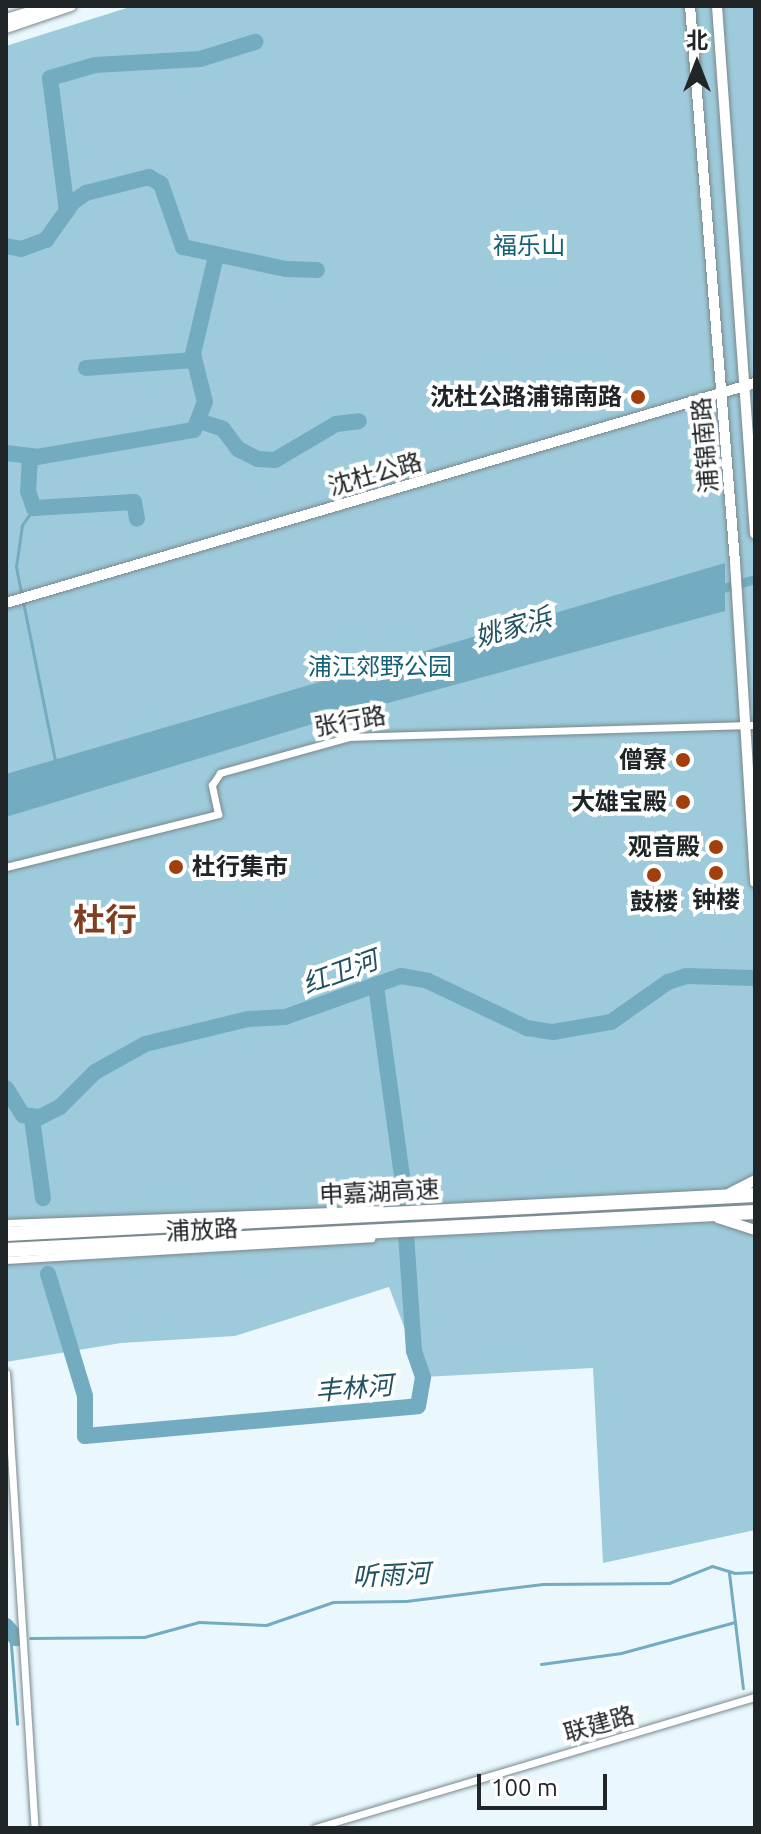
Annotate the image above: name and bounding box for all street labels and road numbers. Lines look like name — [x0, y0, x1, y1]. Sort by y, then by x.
street label: 浦锦南路 — [686, 396, 724, 494]
street label: 沈杜公路 — [325, 447, 425, 501]
street label: 张行路 — [312, 701, 388, 741]
street label: 申嘉湖高速 — [318, 1174, 440, 1210]
street label: 浦放路 — [165, 1214, 239, 1246]
street label: 联建路 — [560, 1700, 638, 1748]

